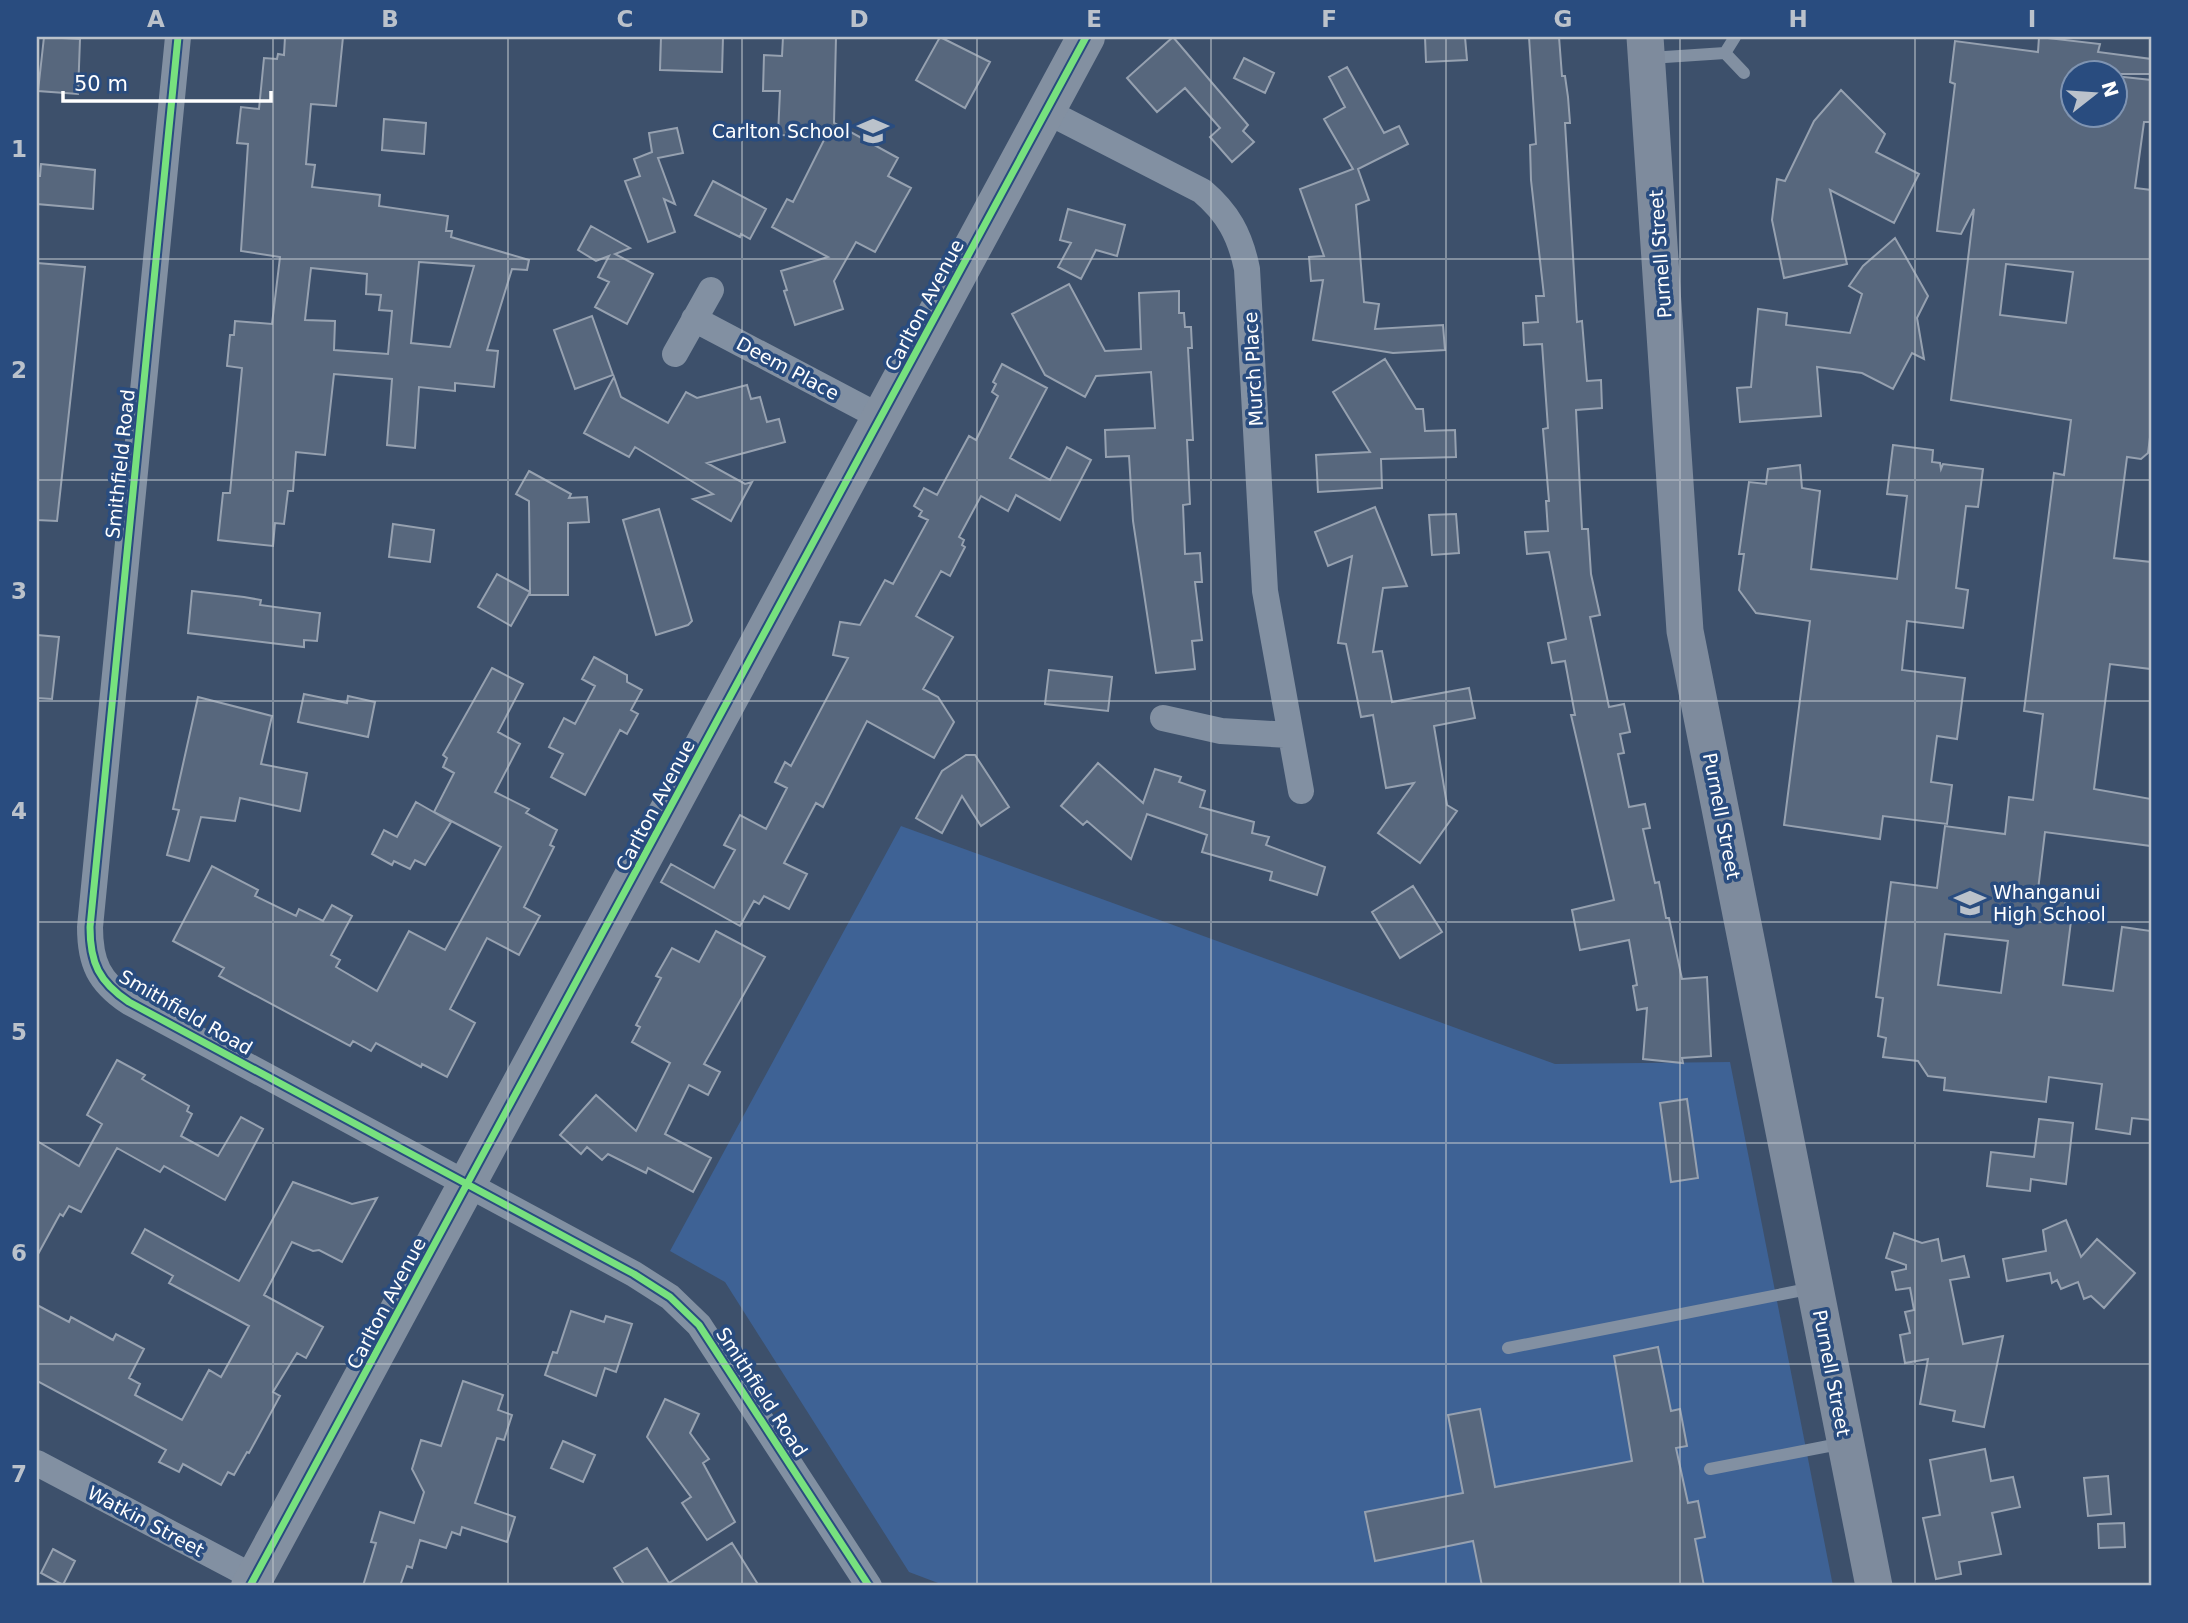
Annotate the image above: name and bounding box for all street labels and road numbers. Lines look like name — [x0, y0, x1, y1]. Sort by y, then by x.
street label: Purnell Street — [1645, 189, 1675, 319]
street label: Carlton Avenue — [880, 235, 968, 375]
street label: Murch Place — [1239, 311, 1267, 427]
street label: Deem Place — [733, 332, 843, 404]
street label: Smithfield Road — [101, 388, 139, 540]
street label: Carlton Avenue — [611, 735, 699, 875]
street label: Purnell Street — [1699, 751, 1745, 881]
street label: Smithfield Road — [116, 965, 256, 1059]
street label: Carlton Avenue — [342, 1233, 430, 1373]
street label: Purnell Street — [1809, 1308, 1855, 1438]
street label: Smithfield Road — [712, 1323, 812, 1461]
street label: Watkin Street — [84, 1481, 208, 1561]

